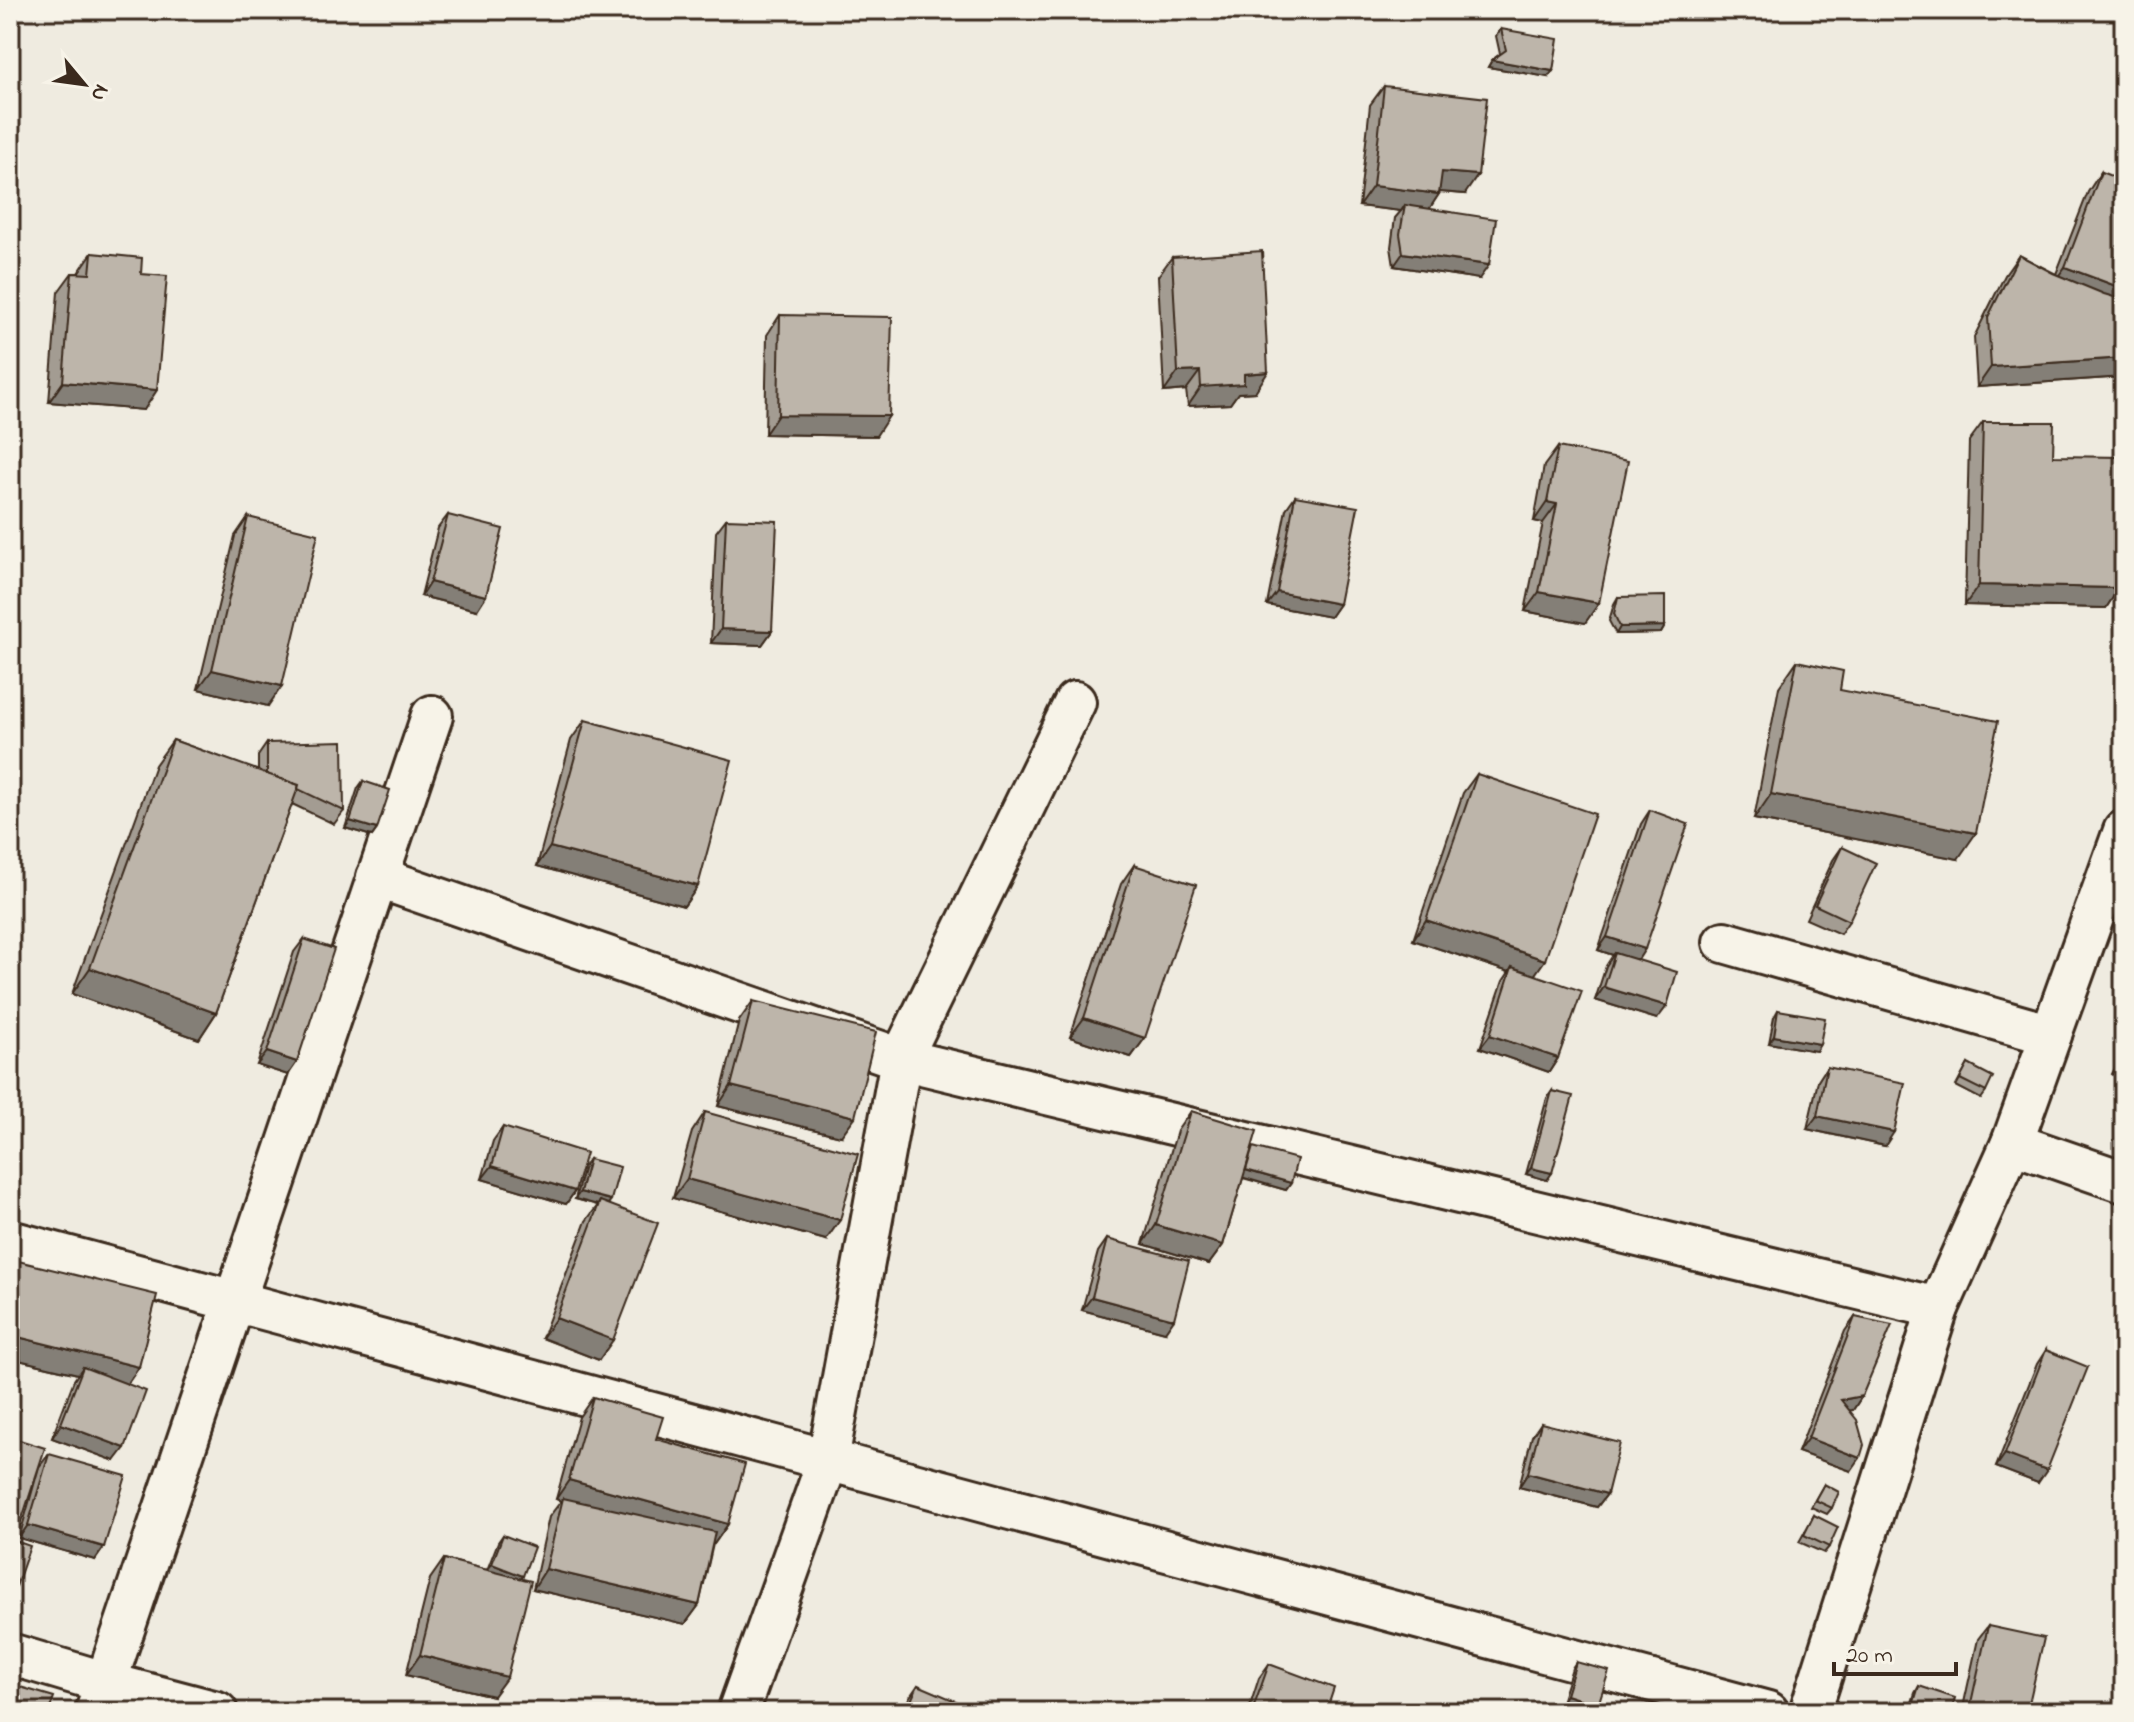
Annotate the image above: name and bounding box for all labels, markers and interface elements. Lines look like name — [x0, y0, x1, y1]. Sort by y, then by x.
north arrow — [44, 44, 124, 124]
text: N — [81, 78, 116, 106]
scale bar — [1834, 1626, 1956, 1676]
text: 20 m — [1846, 1639, 1893, 1674]

